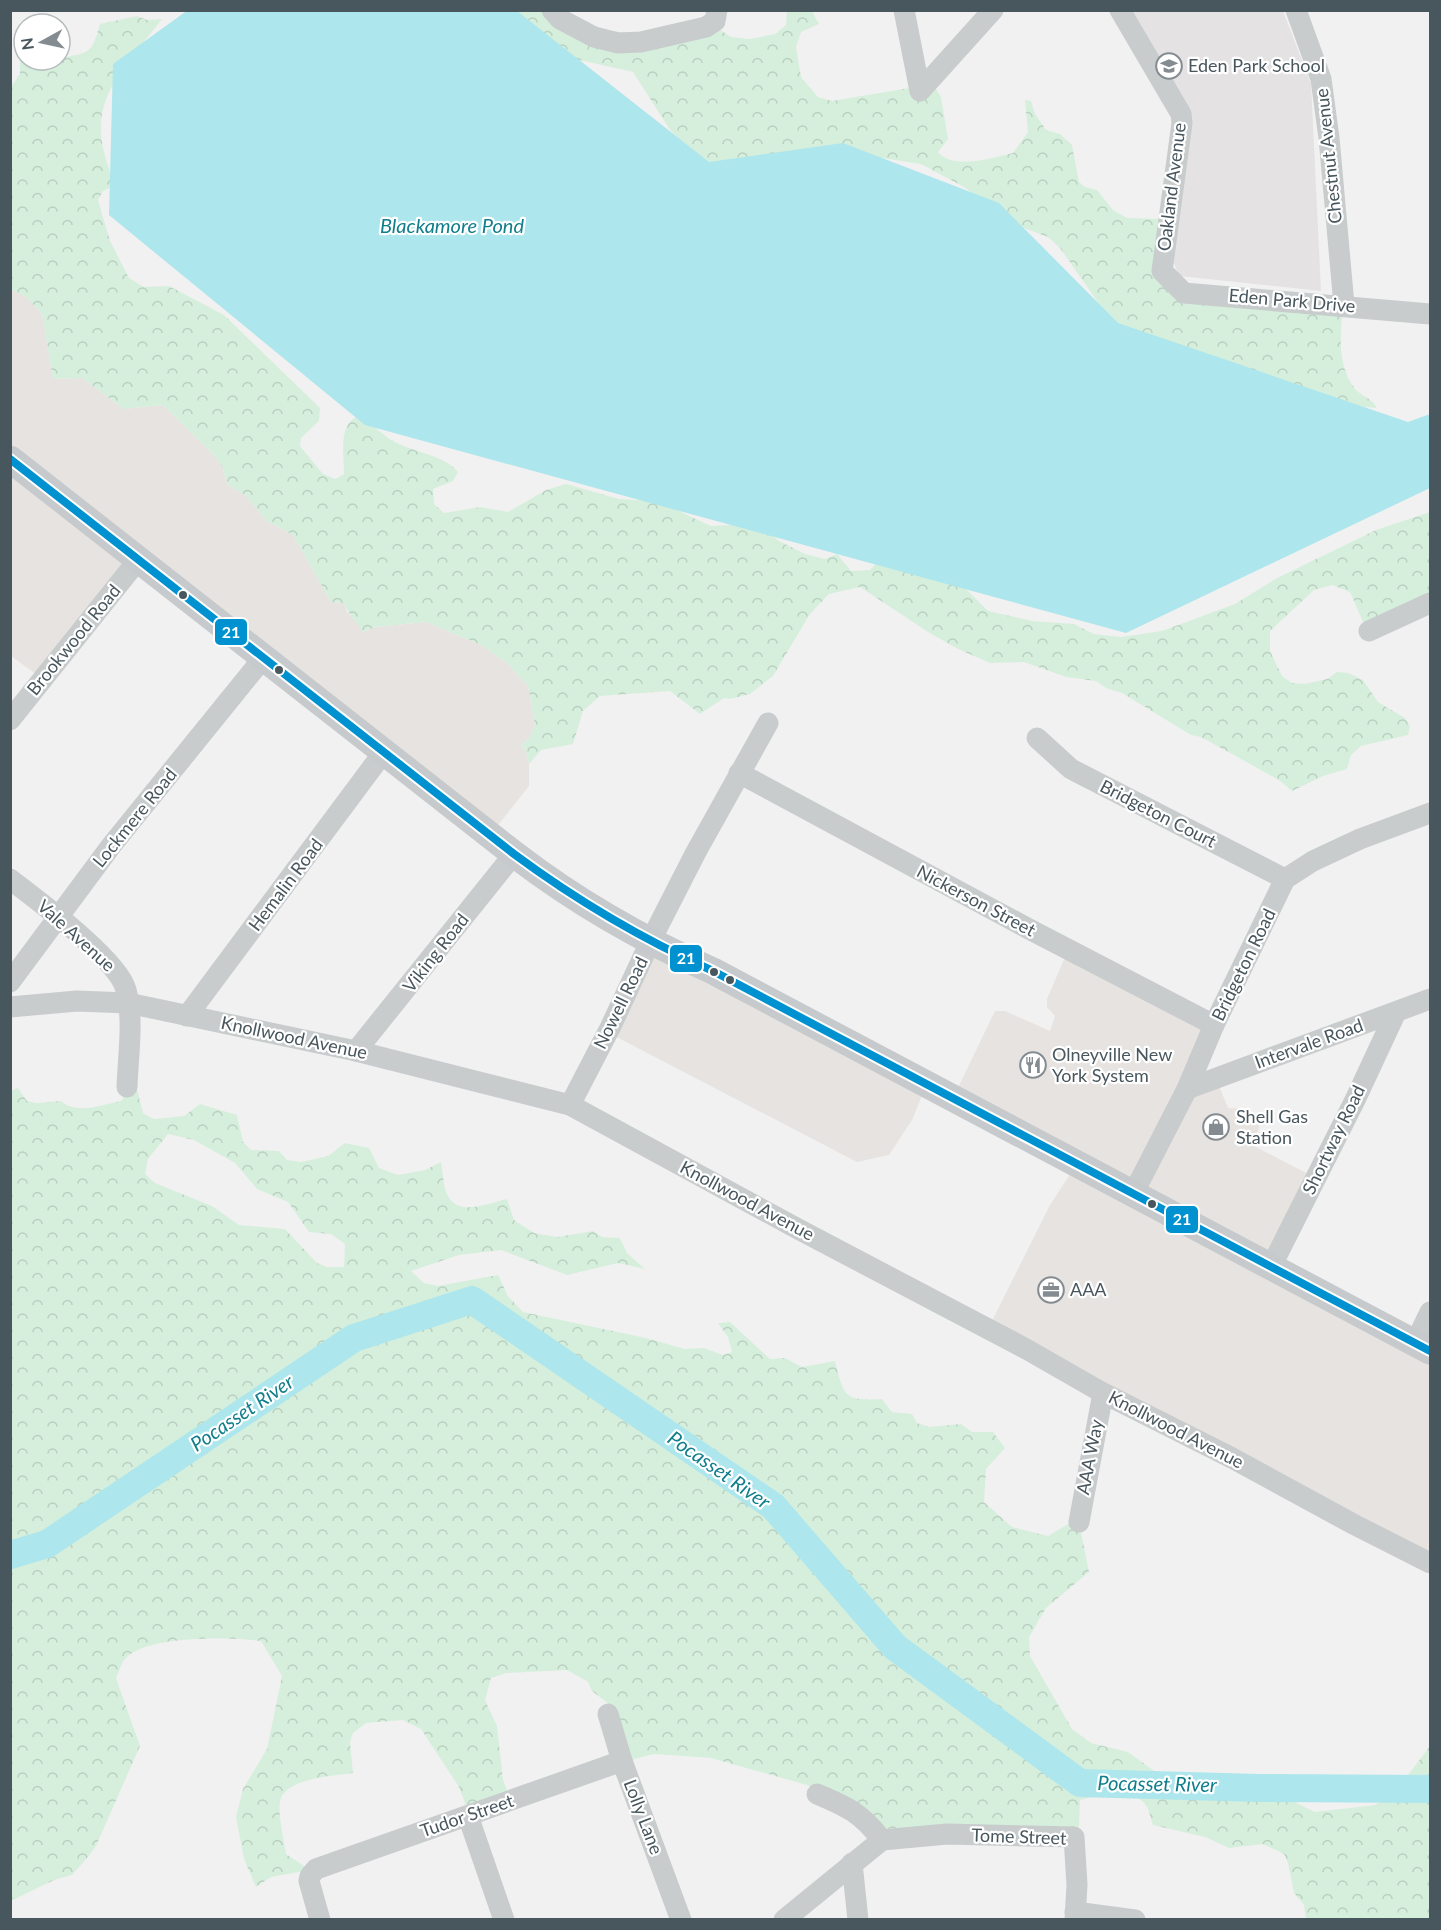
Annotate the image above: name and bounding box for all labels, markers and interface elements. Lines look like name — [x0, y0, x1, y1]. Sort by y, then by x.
north arrow — [12, 12, 72, 72]
text: N — [16, 37, 37, 52]
school or university icon: Eden Park School — [1154, 51, 1184, 81]
place label: Eden Park School — [1188, 54, 1325, 76]
street label: Chestnut Avenue — [1310, 87, 1346, 225]
street label: Oakland Avenue — [1152, 121, 1190, 252]
water label: Blackamore Pond — [380, 213, 524, 237]
street label: Eden Park Drive — [1228, 284, 1356, 316]
street label: Brookwood Road — [22, 580, 125, 699]
unlabelled marker — [177, 589, 189, 601]
line badge: 21 — [214, 618, 248, 646]
text: 21 — [222, 622, 240, 641]
unlabelled marker — [273, 664, 285, 676]
street label: Lockmere Road — [88, 763, 181, 871]
street label: Bridgeton Court — [1097, 774, 1221, 852]
street label: Hemalin Road — [243, 834, 327, 935]
street label: Nickerson Street — [913, 860, 1040, 941]
street label: Vale Avenue — [33, 895, 120, 976]
street label: Bridgeton Road — [1206, 905, 1280, 1024]
street label: Viking Road — [398, 909, 473, 996]
line badge: 21 — [669, 944, 703, 973]
text: 21 — [677, 948, 695, 967]
street label: Nowell Road — [588, 953, 652, 1052]
unlabelled marker — [708, 966, 720, 978]
unlabelled marker — [724, 974, 736, 986]
street label: Knollwood Avenue — [219, 1011, 369, 1063]
street label: Intervale Road — [1252, 1013, 1366, 1073]
place label: Olneyville New York System — [1052, 1043, 1172, 1086]
restaurant icon: Olneyville New York System — [1018, 1050, 1048, 1080]
street label: Shortway Road — [1297, 1081, 1369, 1198]
place label: Shell Gas Station — [1236, 1105, 1308, 1148]
shop icon: Shell Gas Station — [1201, 1112, 1231, 1142]
street label: Knollwood Avenue — [677, 1155, 818, 1245]
unlabelled marker — [1146, 1198, 1158, 1210]
line badge: 21 — [1165, 1205, 1199, 1234]
text: 21 — [1173, 1209, 1191, 1228]
office icon: AAA — [1036, 1275, 1066, 1305]
place label: AAA — [1070, 1278, 1107, 1300]
water label: Pocasset River — [185, 1368, 299, 1456]
street label: Knollwood Avenue — [1105, 1386, 1248, 1473]
street label: AAA Way — [1071, 1417, 1107, 1496]
water label: Pocasset River — [664, 1425, 776, 1514]
water label: Pocasset River — [1097, 1770, 1218, 1796]
street label: Lolly Lane — [620, 1776, 668, 1857]
street label: Tudor Street — [417, 1789, 517, 1841]
street label: Tome Street — [971, 1823, 1067, 1849]

